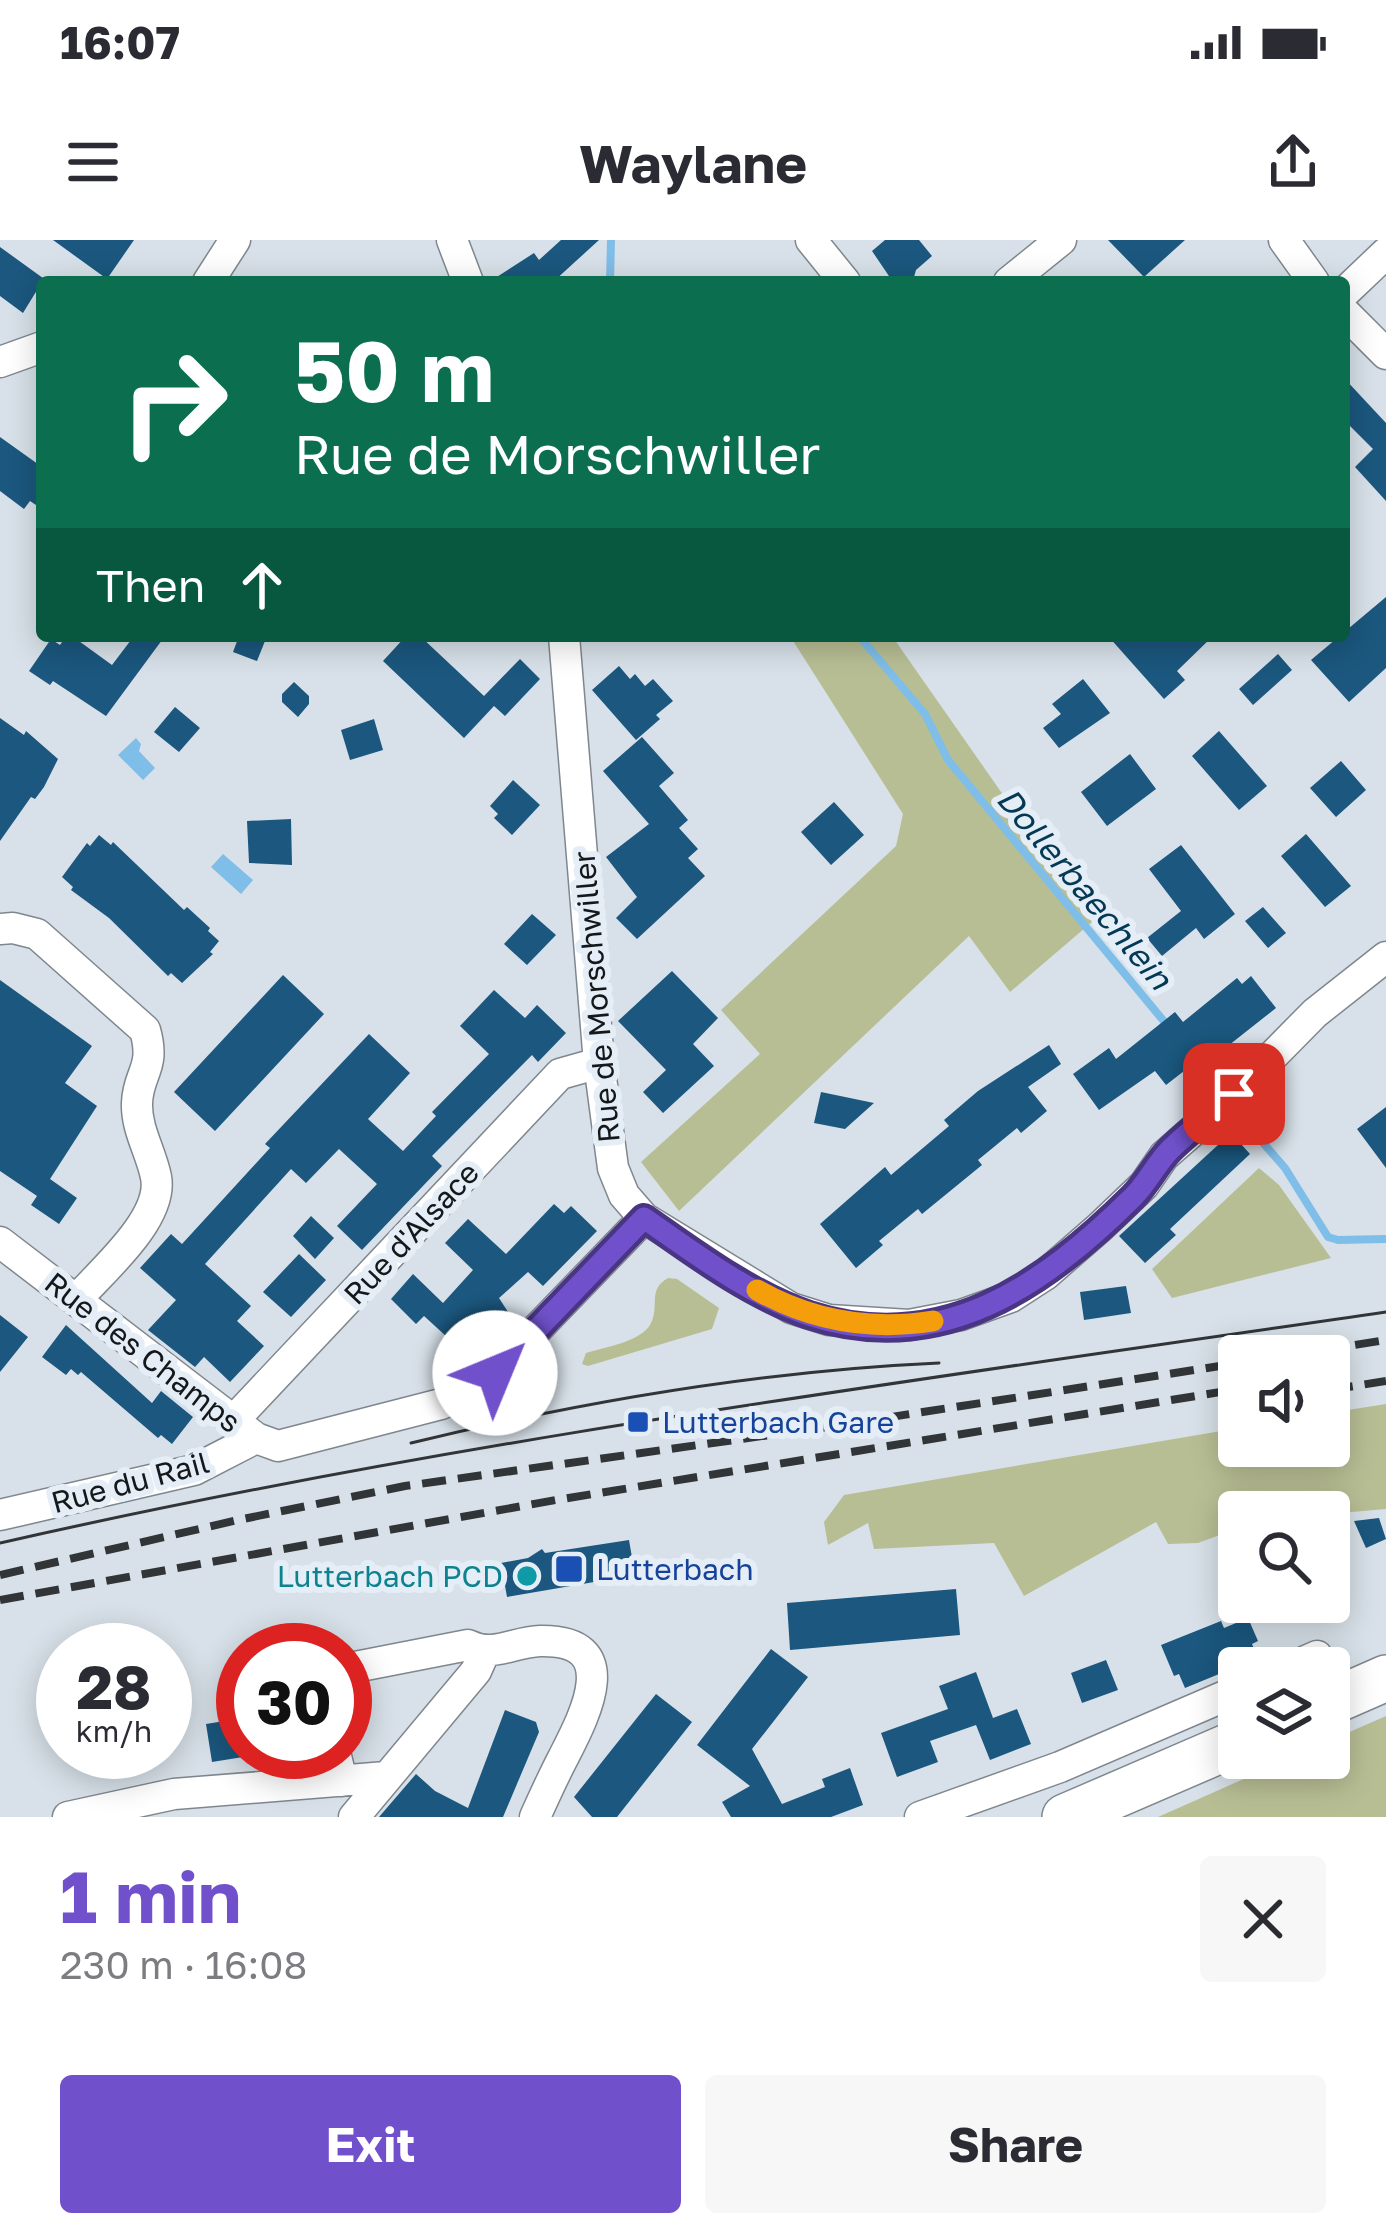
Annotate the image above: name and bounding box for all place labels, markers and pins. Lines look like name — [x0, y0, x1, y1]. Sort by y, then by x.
pin — [1183, 1043, 1285, 1145]
place label: Lutterbach Gare — [662, 1404, 894, 1440]
marker: Lutterbach Gare — [625, 1409, 651, 1435]
place label: Lutterbach — [596, 1551, 754, 1587]
marker: Lutterbach — [553, 1553, 585, 1585]
place label: Lutterbach PCD — [277, 1558, 503, 1594]
marker: Lutterbach PCD — [514, 1563, 540, 1589]

